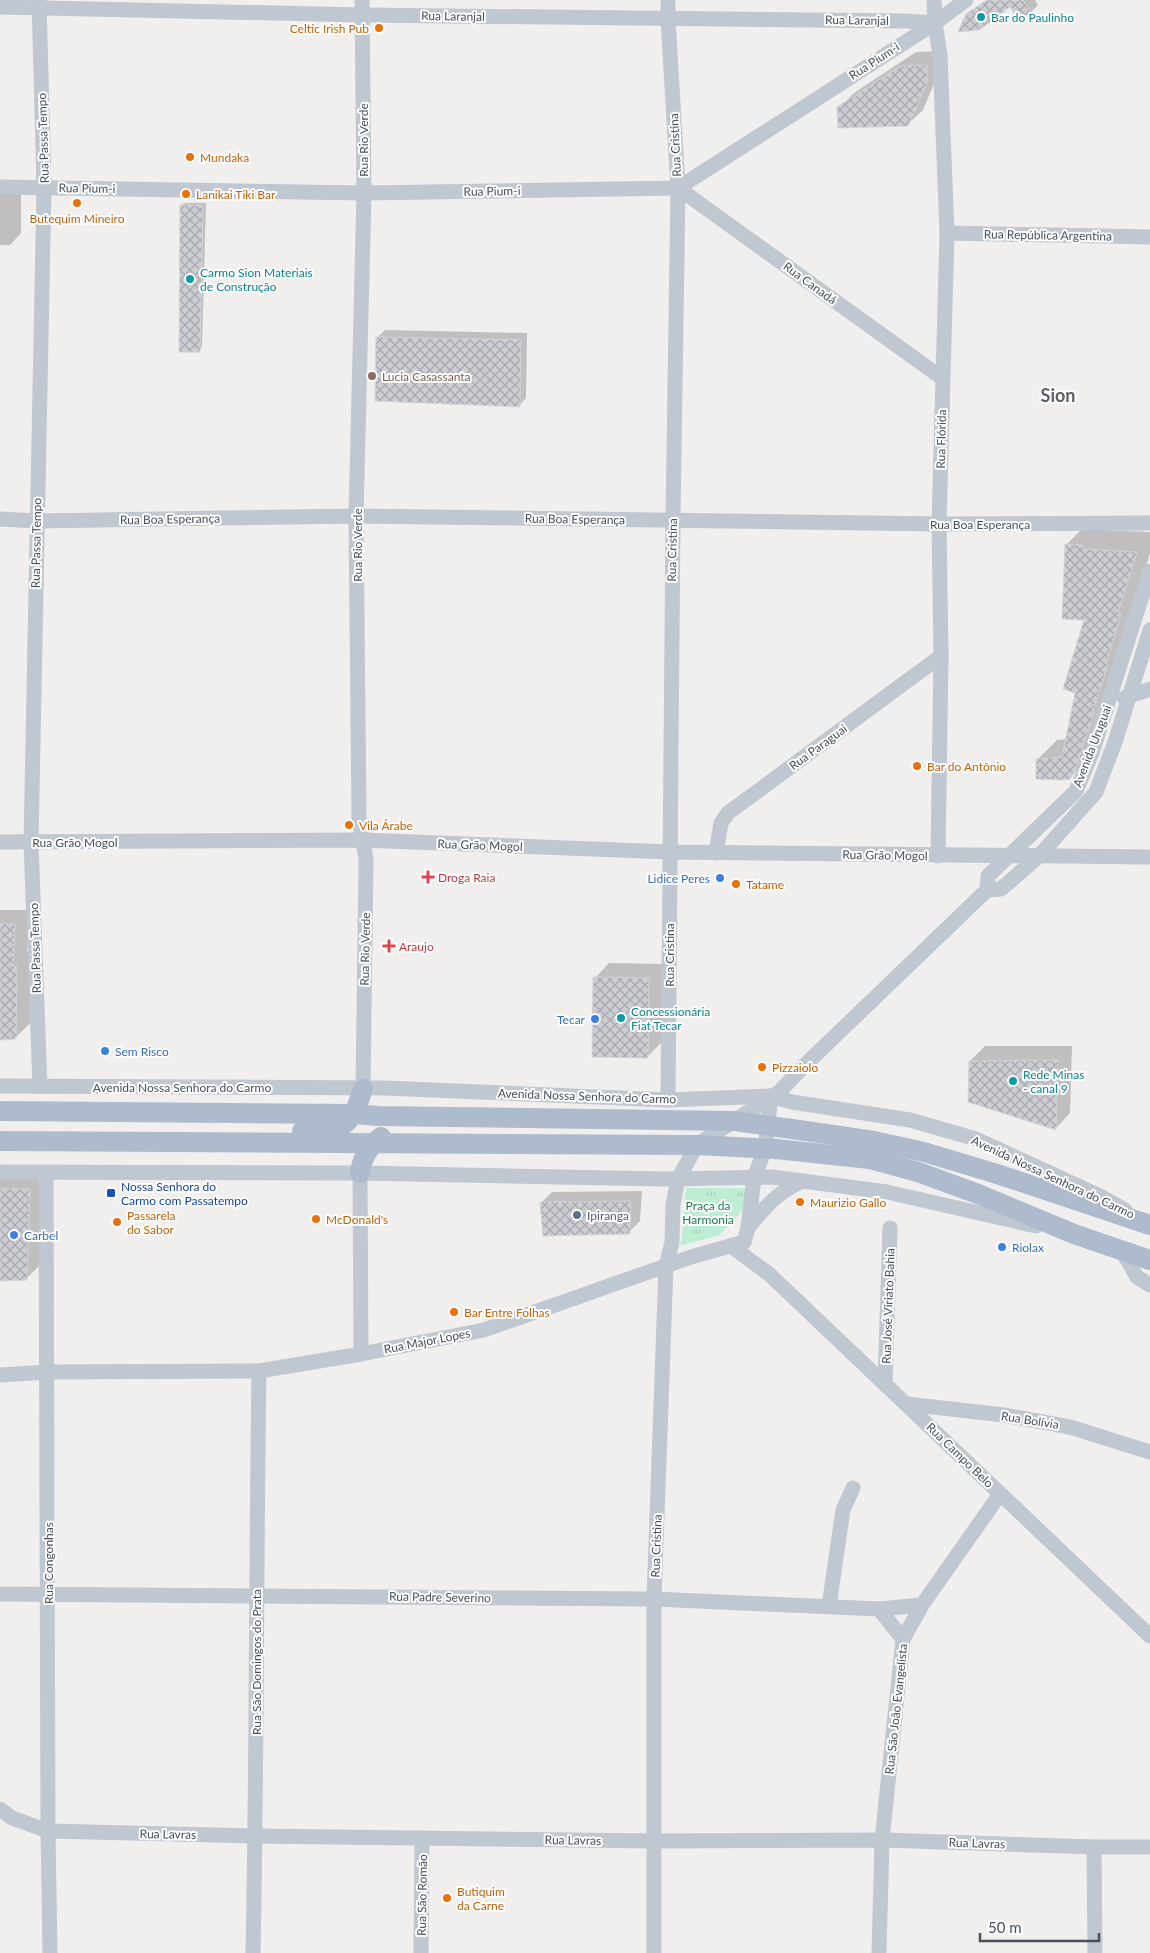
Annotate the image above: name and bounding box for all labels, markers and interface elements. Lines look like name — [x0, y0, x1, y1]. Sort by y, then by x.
street label: Rua Laranjal — [421, 8, 485, 24]
place label: Bar do Paulinho — [991, 10, 1074, 25]
marker: Bar do Paulinho — [975, 11, 987, 23]
street label: Rua Laranjal — [825, 12, 889, 28]
place label: Celtic Irish Pub — [290, 21, 369, 36]
marker: Celtic Irish Pub — [373, 22, 385, 34]
street label: Rua Pium-i — [846, 39, 902, 83]
street label: Rua Passa Tempo — [34, 92, 52, 183]
street label: Rua Rio Verde — [356, 103, 371, 177]
street label: Rua Cristina — [666, 113, 684, 177]
place label: Mundaka — [200, 150, 249, 165]
marker: Mundaka — [184, 151, 196, 163]
street label: Rua Pium-i — [58, 180, 116, 196]
street label: Rua Pium-i — [463, 183, 521, 199]
place label: Lanikai Tiki Bar — [196, 187, 276, 202]
marker: Lanikai Tiki Bar — [180, 188, 192, 200]
marker: Butequim Mineiro — [71, 197, 83, 209]
place label: Butequim Mineiro — [30, 211, 125, 226]
street label: Rua República Argentina — [984, 226, 1112, 244]
street label: Rua Canadá — [780, 259, 840, 307]
place label: Carmo Sion Materiais de Construção — [200, 265, 313, 294]
marker: Carmo Sion Materiais de Construção — [184, 273, 196, 285]
place label: Lucia Casassanta — [382, 369, 471, 384]
marker: Lucia Casassanta — [366, 370, 378, 382]
district label: Sion — [1041, 384, 1075, 406]
street label: Rua Flórida — [933, 409, 949, 469]
street label: Rua Passa Tempo — [28, 497, 44, 588]
street label: Rua Rio Verde — [350, 508, 365, 582]
street label: Rua Boa Esperança — [120, 511, 220, 527]
street label: Rua Boa Esperança — [525, 511, 625, 527]
street label: Rua Boa Esperança — [930, 517, 1030, 532]
street label: Rua Cristina — [664, 518, 680, 582]
street label: Avenida Uruguai — [1069, 703, 1115, 789]
street label: Rua Paraguai — [786, 721, 850, 773]
place label: Bar do Antônio — [927, 759, 1006, 774]
marker: Bar do Antônio — [911, 760, 923, 772]
place label: Vila Árabe — [359, 818, 413, 833]
marker: Vila Árabe — [343, 819, 355, 831]
street label: Rua Grão Mogol — [32, 835, 118, 850]
street label: Rua Grão Mogol — [437, 836, 523, 854]
street label: Rua Grão Mogol — [842, 847, 928, 863]
place label: Droga Raia — [438, 870, 495, 885]
marker: Droga Raia — [422, 871, 434, 883]
place label: Lidice Peres — [647, 871, 710, 886]
marker: Lidice Peres — [714, 872, 726, 884]
place label: Tatame — [746, 877, 784, 892]
marker: Tatame — [730, 878, 742, 890]
street label: Rua Passa Tempo — [26, 902, 44, 993]
street label: Rua Rio Verde — [357, 912, 373, 986]
street label: Rua Cristina — [662, 923, 677, 987]
place label: Araujo — [399, 939, 434, 954]
marker: Araujo — [383, 940, 395, 952]
place label: Concessionária Fiat Tecar — [631, 1004, 710, 1033]
place label: Tecar — [557, 1012, 586, 1027]
marker: Concessionária Fiat Tecar — [615, 1012, 627, 1024]
marker: Tecar — [589, 1013, 601, 1025]
place label: Sem Risco — [115, 1044, 169, 1059]
marker: Sem Risco — [99, 1045, 111, 1057]
place label: Pizzaiolo — [772, 1060, 818, 1075]
marker: Pizzaiolo — [756, 1061, 768, 1073]
place label: Rede Minas - canal 9 — [1023, 1067, 1084, 1096]
marker: Rede Minas - canal 9 — [1007, 1075, 1019, 1087]
street label: Avenida Nossa Senhora do Carmo — [93, 1080, 271, 1095]
street label: Avenida Nossa Senhora do Carmo — [498, 1085, 677, 1107]
street label: Avenida Nossa Senhora do Carmo — [969, 1132, 1137, 1222]
place label: Nossa Senhora do Carmo com Passatempo — [121, 1179, 248, 1208]
marker: Nossa Senhora do Carmo com Passatempo — [105, 1187, 117, 1199]
place label: Maurizio Gallo — [810, 1195, 886, 1210]
marker: Maurizio Gallo — [794, 1196, 806, 1208]
park label: Praça da Harmonia — [682, 1198, 734, 1227]
place label: Passarela do Sabor — [127, 1208, 176, 1237]
place label: Ipiranga — [587, 1208, 629, 1223]
marker: Ipiranga — [571, 1209, 583, 1221]
place label: McDonald's — [326, 1212, 388, 1227]
marker: McDonald's — [310, 1213, 322, 1225]
marker: Passarela do Sabor — [111, 1216, 123, 1228]
place label: Carbel — [24, 1228, 58, 1243]
marker: Carbel — [8, 1229, 20, 1241]
place label: Riolax — [1012, 1240, 1044, 1255]
marker: Riolax — [996, 1241, 1008, 1253]
street label: Rua José Viriato Bahia — [878, 1248, 898, 1364]
place label: Bar Entre Folhas — [464, 1305, 550, 1320]
marker: Bar Entre Folhas — [448, 1306, 460, 1318]
street label: Rua Major Lopes — [383, 1325, 471, 1357]
street label: Rua Bolívia — [1000, 1408, 1060, 1432]
street label: Rua Campo Belo — [923, 1419, 997, 1491]
street label: Rua Cristina — [647, 1514, 665, 1578]
street label: Rua Congonhas — [41, 1522, 56, 1604]
street label: Rua São Domingos do Prata — [249, 1589, 264, 1735]
street label: Rua Padre Severino — [389, 1589, 491, 1605]
street label: Rua São João Evangelista — [882, 1643, 910, 1775]
street label: Rua Lavras — [140, 1826, 196, 1842]
street label: Rua Lavras — [545, 1832, 601, 1848]
street label: Rua Lavras — [948, 1835, 1006, 1851]
street label: Rua São Romão — [414, 1854, 430, 1936]
place label: Butiquim da Carne — [457, 1884, 505, 1913]
marker: Butiquim da Carne — [441, 1892, 453, 1904]
scale bar — [980, 1910, 1099, 1942]
text: 50 m — [988, 1918, 1022, 1936]

